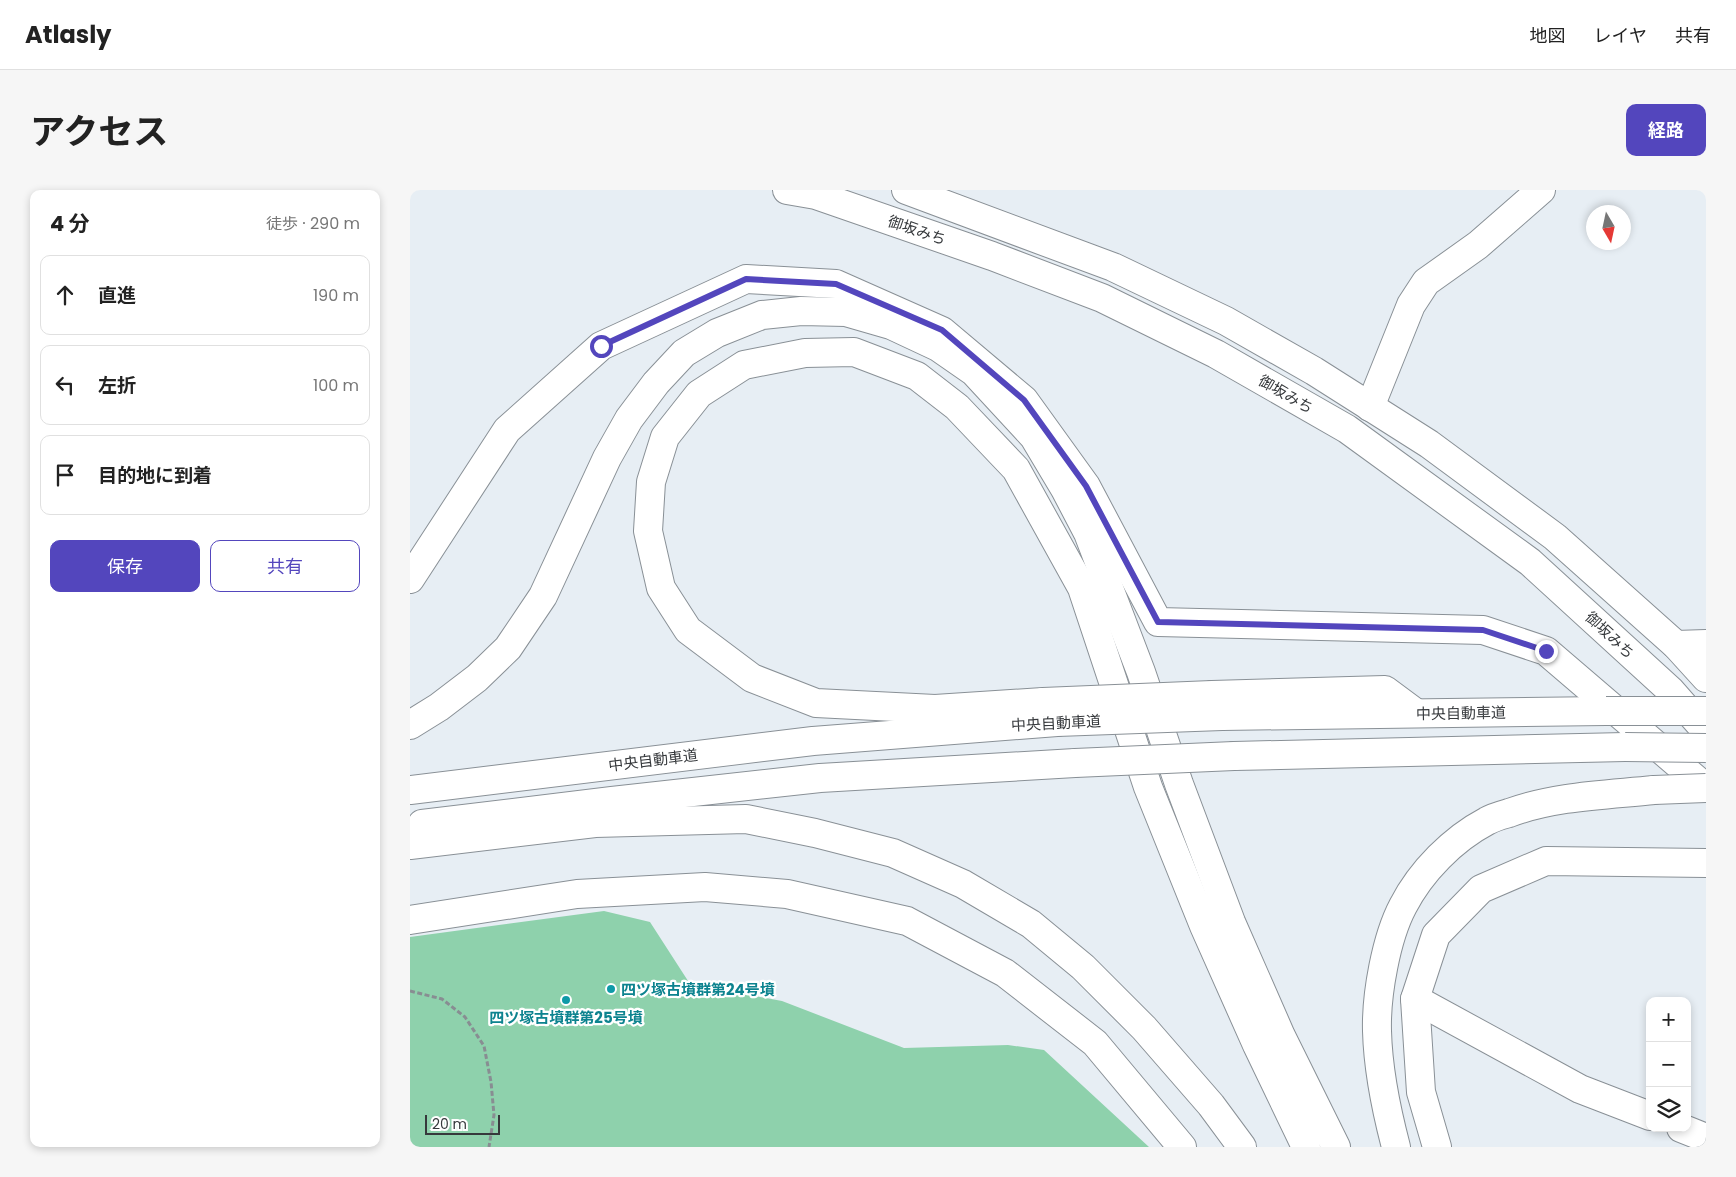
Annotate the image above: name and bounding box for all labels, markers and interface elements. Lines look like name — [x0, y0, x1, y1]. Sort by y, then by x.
text: Atlasly — [25, 18, 111, 51]
text: 地図 — [1530, 23, 1566, 48]
text: レイヤ — [1594, 23, 1647, 48]
text: 共有 — [1675, 23, 1711, 48]
button: 経路 — [1626, 104, 1706, 156]
text: アクセス — [30, 107, 168, 156]
north arrow — [1586, 205, 1631, 250]
text: 4 分 — [50, 209, 90, 238]
street label: 御坂みち — [885, 210, 949, 250]
text: 徒歩 · 290 m — [266, 212, 360, 235]
icon: ahead — [51, 281, 79, 309]
text: 直進 — [98, 282, 136, 309]
text: 190 m — [313, 284, 359, 307]
route start — [590, 335, 613, 358]
street label: 御坂みち — [1255, 370, 1317, 418]
icon: left — [51, 371, 79, 399]
text: 左折 — [98, 372, 136, 399]
text: 100 m — [313, 374, 359, 397]
icon: arrive — [51, 461, 79, 489]
text: 目的地に到着 — [98, 462, 212, 489]
button: 保存 — [50, 540, 200, 592]
button: 共有 — [210, 540, 360, 592]
street label: 御坂みち — [1581, 607, 1639, 663]
route end — [1535, 640, 1558, 663]
street label: 中央自動車道 — [1416, 702, 1506, 724]
street label: 中央自動車道 — [1011, 710, 1101, 736]
street label: 中央自動車道 — [607, 744, 699, 776]
place label: 四ツ塚古墳群第24号墳 — [621, 979, 775, 1000]
marker: 四ツ塚古墳群第24号墳 — [605, 983, 617, 995]
marker: 四ツ塚古墳群第25号墳 — [560, 994, 572, 1006]
map controls — [1646, 997, 1691, 1132]
button: + — [1646, 997, 1691, 1042]
place label: 四ツ塚古墳群第25号墳 — [489, 1007, 643, 1028]
button: − — [1646, 1042, 1691, 1087]
button: layers — [1646, 1087, 1691, 1132]
scale bar — [425, 1112, 500, 1135]
text: 20 m — [432, 1114, 467, 1134]

